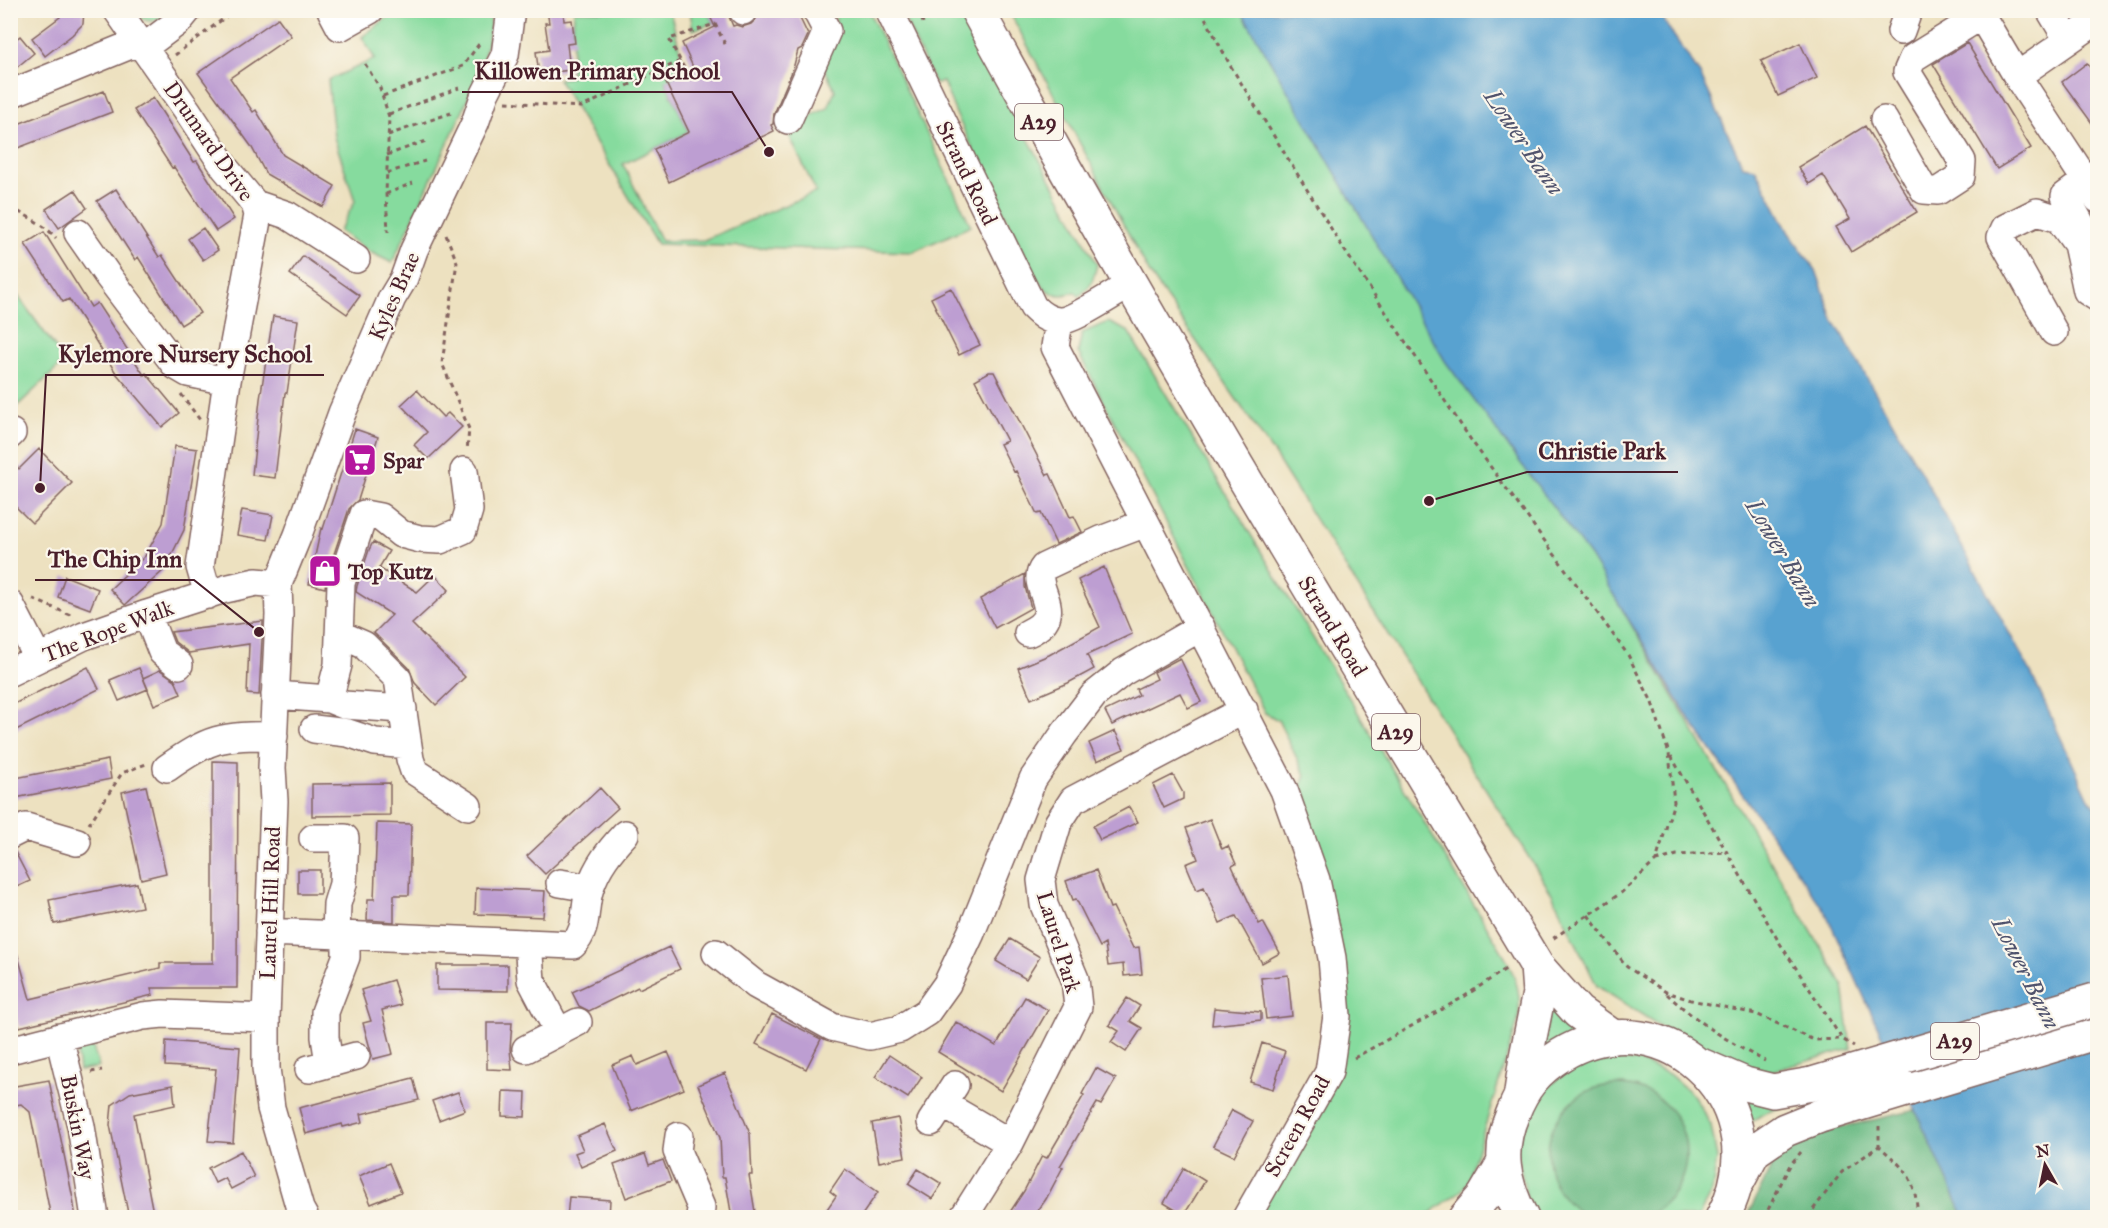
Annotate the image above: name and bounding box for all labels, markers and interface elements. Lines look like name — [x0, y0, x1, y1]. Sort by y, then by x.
callout: Killowen Primary School — [462, 50, 732, 92]
text: Killowen Primary School — [474, 56, 720, 86]
street label: Drumard Drive — [158, 76, 260, 206]
water label: Lower Bann — [1477, 82, 1571, 201]
road number: A29 — [1015, 104, 1063, 140]
street label: Strand Road — [930, 117, 1004, 229]
street label: Kyles Brae — [363, 248, 425, 344]
callout: Kylemore Nursery School — [46, 333, 324, 375]
text: Kylemore Nursery School — [58, 339, 313, 369]
callout: Christie Park — [1527, 430, 1678, 472]
text: Christie Park — [1538, 436, 1667, 466]
supermarket icon: Spar — [342, 442, 378, 478]
place label: Spar — [383, 447, 425, 474]
water label: Lower Bann — [1738, 492, 1827, 613]
callout: The Chip Inn — [35, 538, 194, 580]
text: The Chip Inn — [47, 544, 182, 574]
shop icon: Top Kutz — [307, 553, 343, 589]
place label: Top Kutz — [347, 558, 434, 585]
street label: Strand Road — [1292, 571, 1374, 681]
street label: The Rope Walk — [39, 593, 178, 668]
road number: A29 — [1372, 714, 1420, 750]
street label: Laurel Hill Road — [254, 826, 286, 980]
street label: Laurel Park — [1031, 888, 1087, 997]
water label: Lower Bann — [1985, 911, 2067, 1035]
road number: A29 — [1931, 1023, 1979, 1059]
street label: Screen Road — [1258, 1071, 1336, 1181]
street label: Buskin Way — [55, 1072, 102, 1182]
north arrow — [2015, 1135, 2075, 1195]
text: N — [2035, 1140, 2051, 1161]

